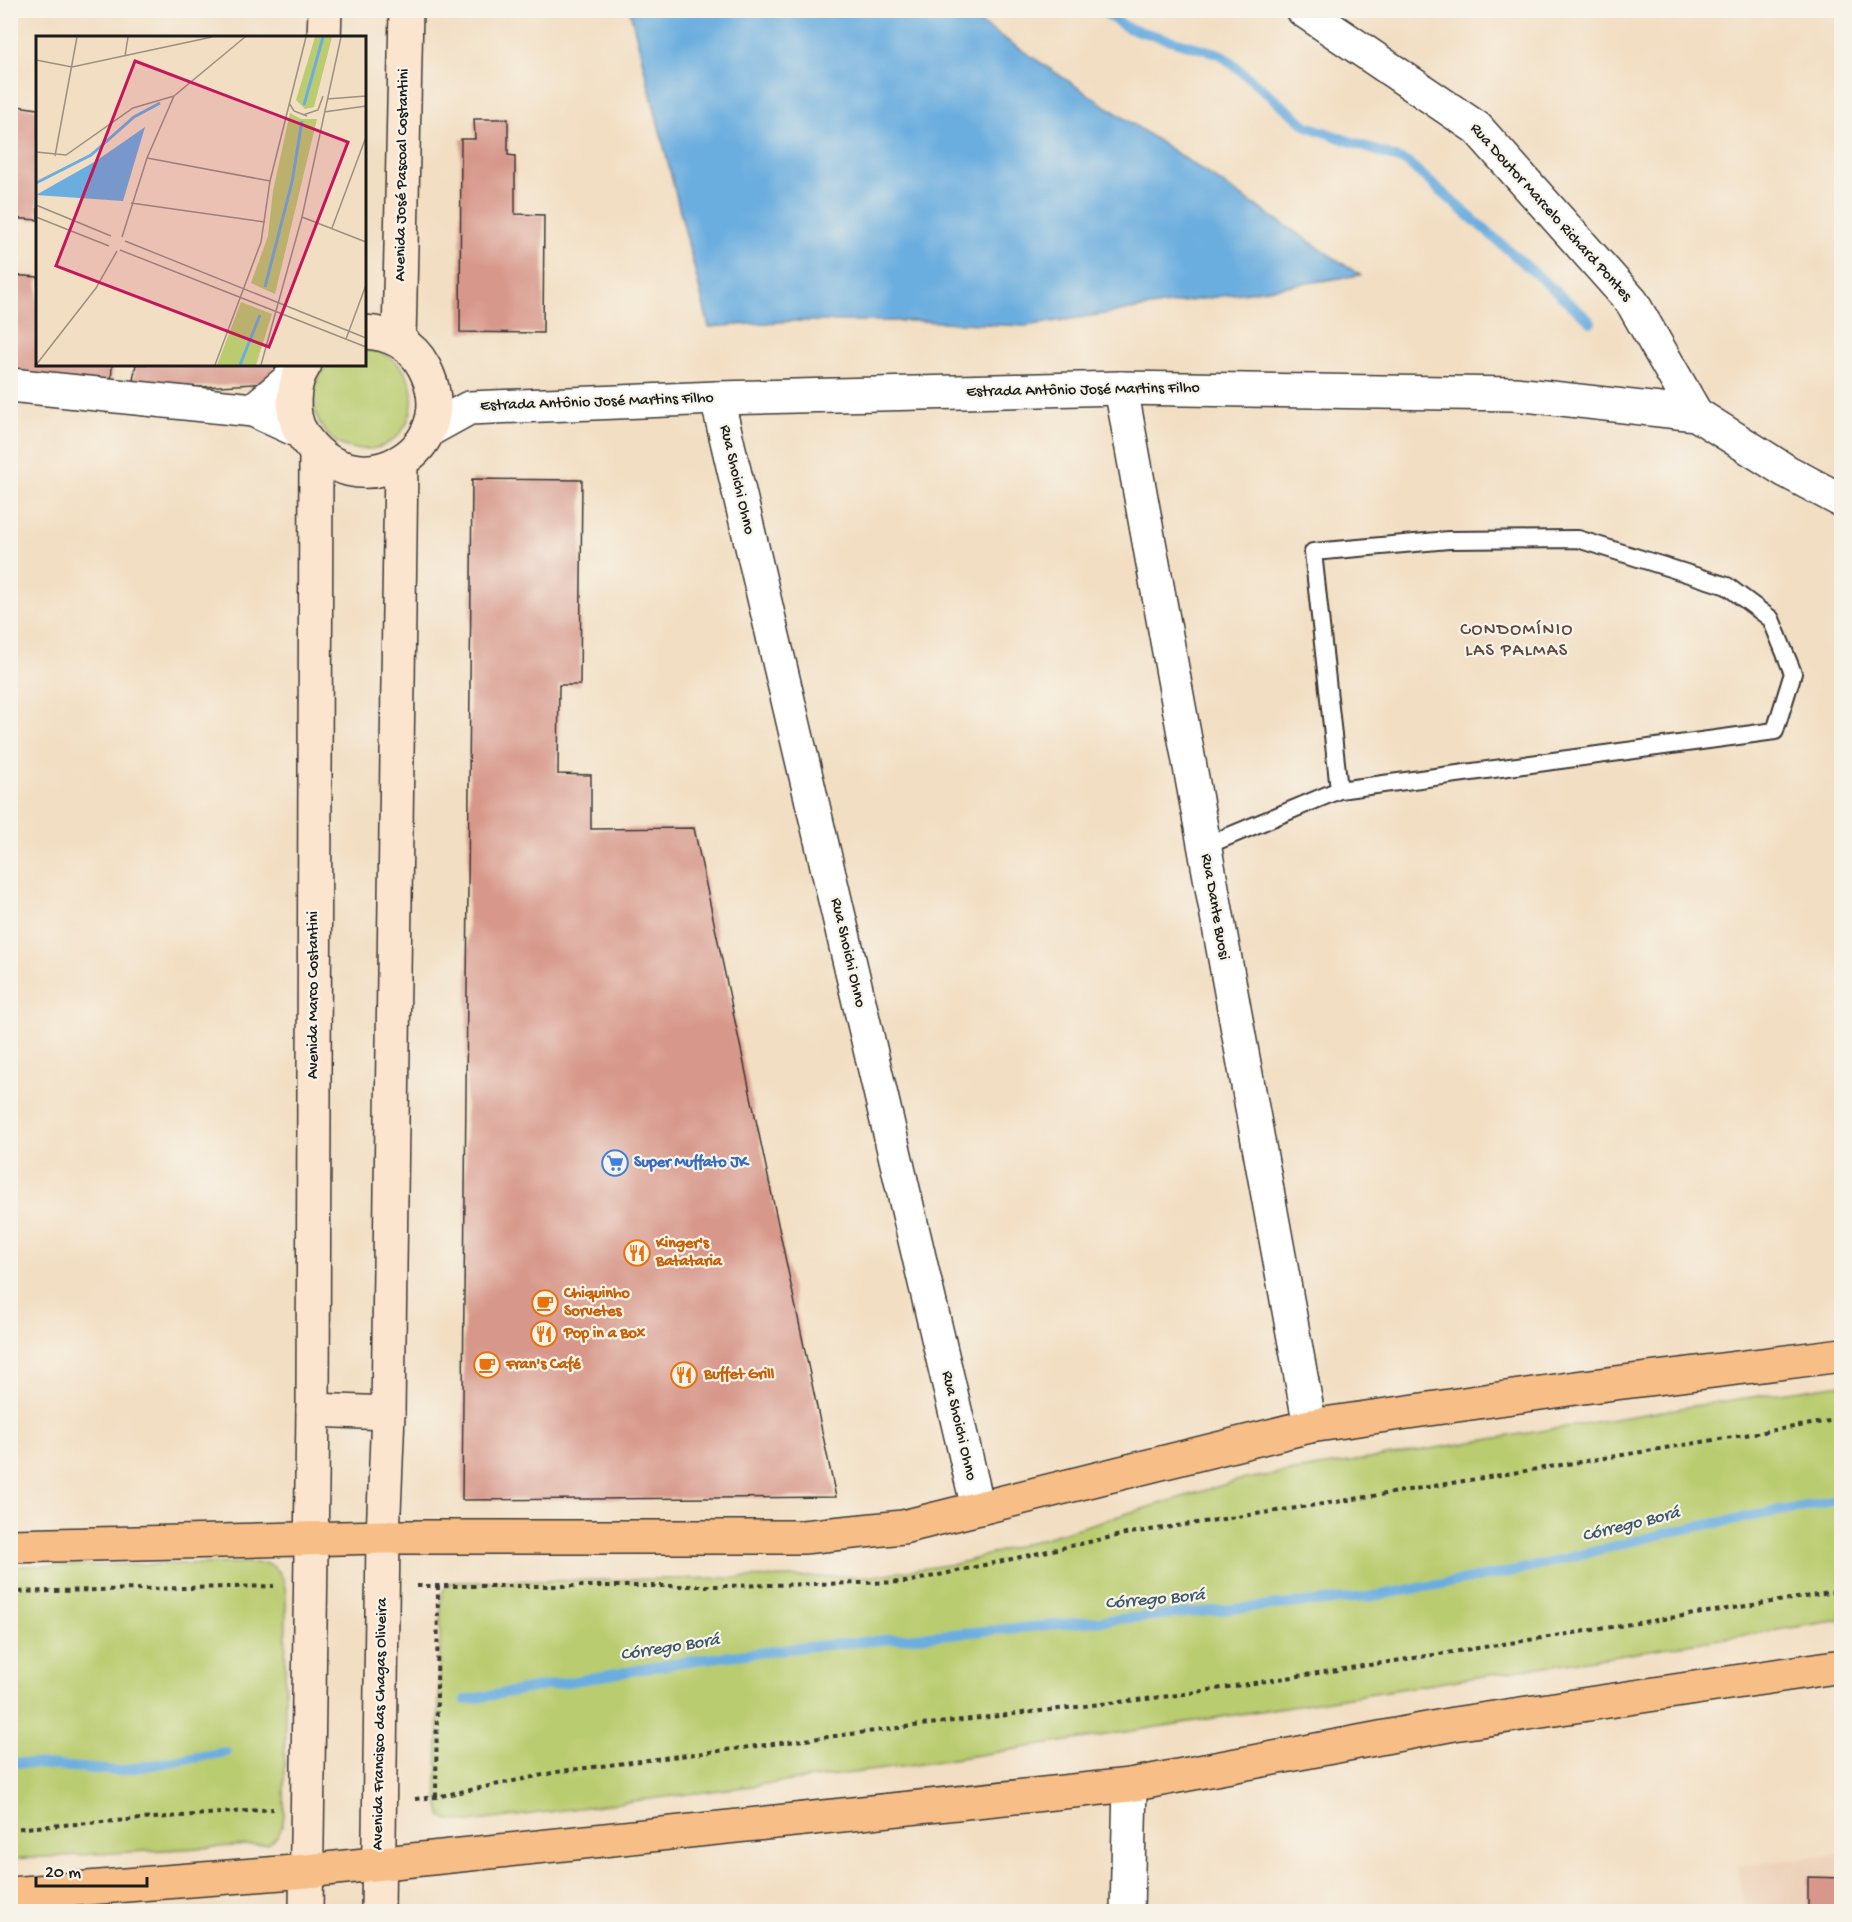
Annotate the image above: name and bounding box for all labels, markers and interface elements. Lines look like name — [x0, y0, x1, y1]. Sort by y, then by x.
inset map — [36, 36, 366, 366]
street label: Avenida José Pascoal Costantini — [392, 68, 414, 282]
street label: Rua Doutor Marcelo Richard Pontes — [1465, 120, 1636, 307]
street label: Estrada Antônio José Martins Filho — [966, 379, 1200, 403]
street label: Estrada Antônio José Martins Filho — [480, 389, 714, 417]
street label: Rua Shoichi Ohno — [714, 423, 758, 537]
district label: CONDOMÍNIO LAS PALMAS — [1460, 620, 1574, 662]
street label: Rua Dante Buosi — [1195, 852, 1233, 962]
street label: Rua Shoichi Ohno — [825, 896, 869, 1010]
street label: Avenida Marco Costantini — [305, 911, 324, 1079]
supermarket icon: Super Muffato JK — [600, 1148, 630, 1178]
place label: Super Muffato JK — [634, 1153, 750, 1173]
place label: Kinger's Batataria — [655, 1235, 723, 1272]
restaurant icon: Kinger's Batataria — [622, 1238, 652, 1268]
place label: Chiquinho Sorvetes — [563, 1285, 630, 1322]
cafe icon: Chiquinho Sorvetes — [530, 1288, 560, 1318]
restaurant icon: Pop in a Box — [529, 1319, 559, 1349]
place label: Pop in a Box — [563, 1325, 646, 1344]
cafe icon: Fran's Café — [472, 1350, 502, 1380]
place label: Fran's Café — [505, 1355, 582, 1375]
restaurant icon: Buffet Grill — [669, 1360, 699, 1390]
place label: Buffet Grill — [703, 1365, 775, 1385]
street label: Rua Shoichi Ohno — [936, 1369, 980, 1483]
water label: Córrego Borá — [1580, 1502, 1683, 1547]
water label: Córrego Borá — [1104, 1585, 1207, 1615]
street label: Avenida Francisco das Chagas Oliveira — [369, 1597, 393, 1850]
water label: Córrego Borá — [619, 1630, 722, 1666]
scale bar — [36, 1850, 147, 1888]
text: 20 m — [45, 1863, 81, 1884]

